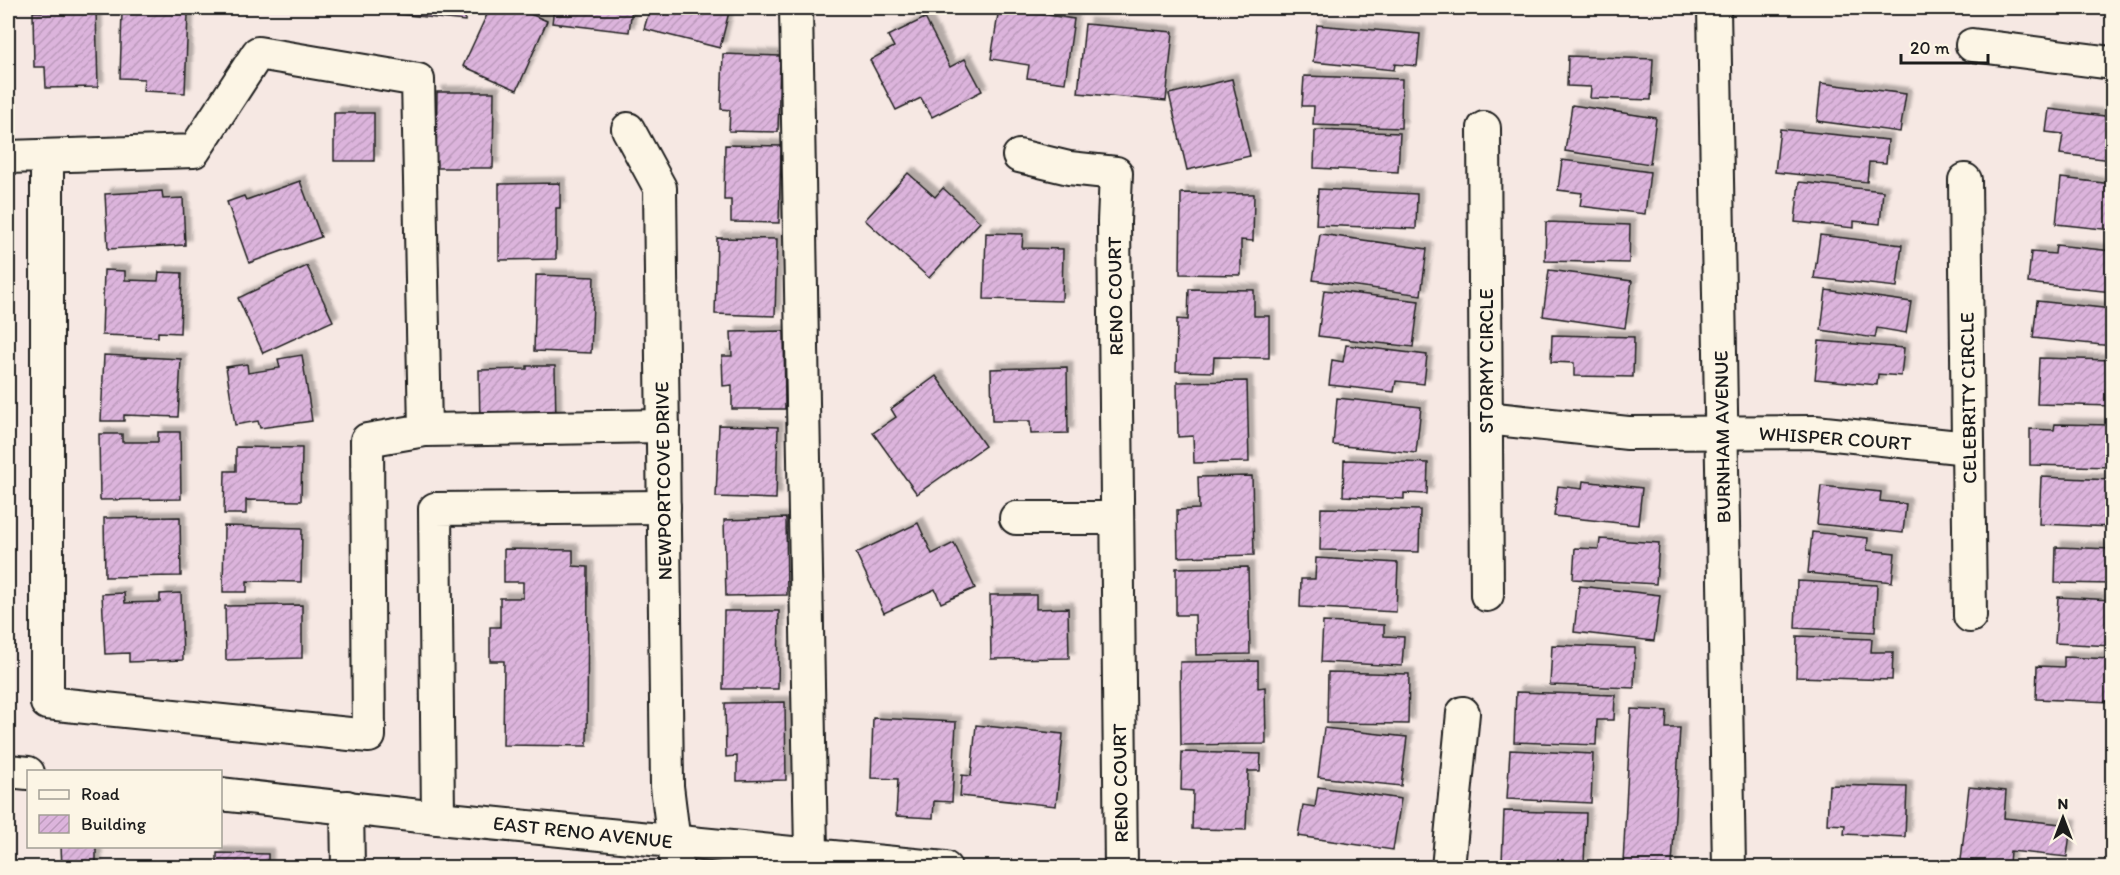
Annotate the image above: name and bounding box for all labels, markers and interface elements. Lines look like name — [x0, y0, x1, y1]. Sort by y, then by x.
scale bar — [1901, 27, 1988, 65]
text: 20 m — [1910, 37, 1950, 59]
street label: RENO COURT — [1102, 236, 1128, 356]
street label: STORMY CIRCLE — [1474, 288, 1498, 434]
street label: CELEBRITY CIRCLE — [1955, 312, 1981, 484]
street label: BURNHAM AVENUE — [1708, 350, 1736, 524]
street label: NEWPORTCOVE DRIVE — [649, 381, 677, 581]
street label: WHISPER COURT — [1758, 421, 1912, 455]
street label: RENO COURT — [1107, 723, 1133, 843]
legend — [27, 770, 222, 848]
text: Road — [81, 783, 120, 805]
north arrow — [2033, 788, 2093, 848]
text: N — [2058, 794, 2068, 813]
street label: EAST RENO AVENUE — [492, 811, 674, 853]
text: Building — [81, 813, 147, 835]

